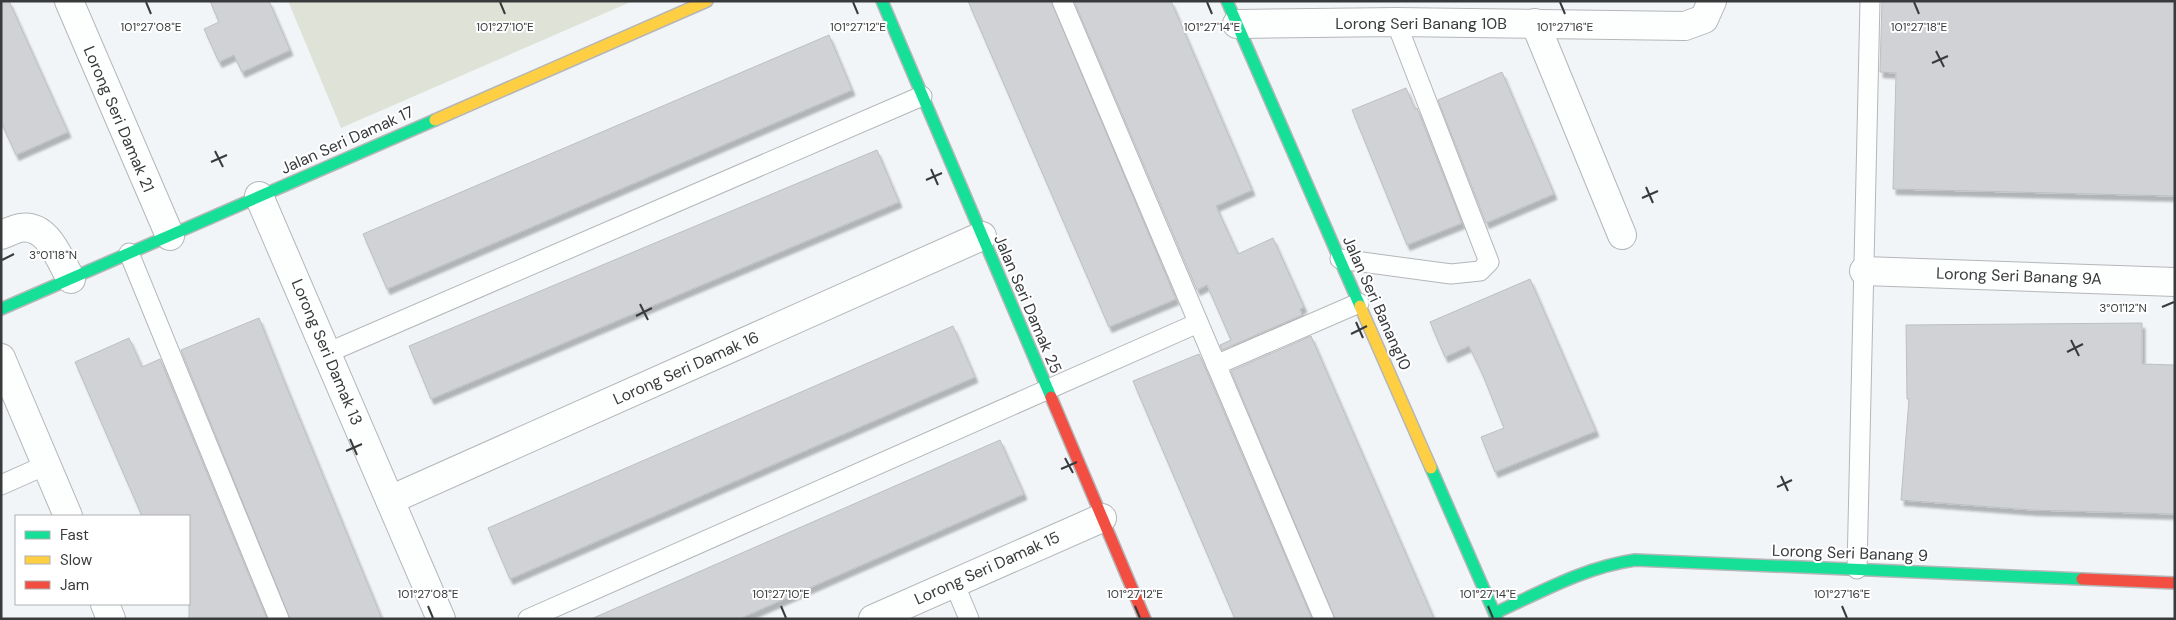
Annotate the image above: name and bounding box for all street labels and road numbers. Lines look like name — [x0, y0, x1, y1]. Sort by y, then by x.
street label: Lorong Seri Banang 10B — [1335, 13, 1507, 34]
street label: Lorong Seri Damak 21 — [79, 43, 159, 195]
street label: Jalan Seri Damak 17 — [277, 101, 417, 179]
street label: Jalan Seri Damak 25 — [989, 231, 1067, 377]
street label: Jalan Seri Banang10 — [1338, 232, 1416, 374]
street label: Lorong Seri Banang 9A — [1936, 263, 2103, 289]
street label: Lorong Seri Damak 13 — [287, 276, 367, 428]
street label: Lorong Seri Damak 16 — [610, 326, 762, 410]
street label: Lorong Seri Damak 15 — [911, 526, 1063, 610]
street label: Lorong Seri Banang 9 — [1772, 540, 1928, 566]

